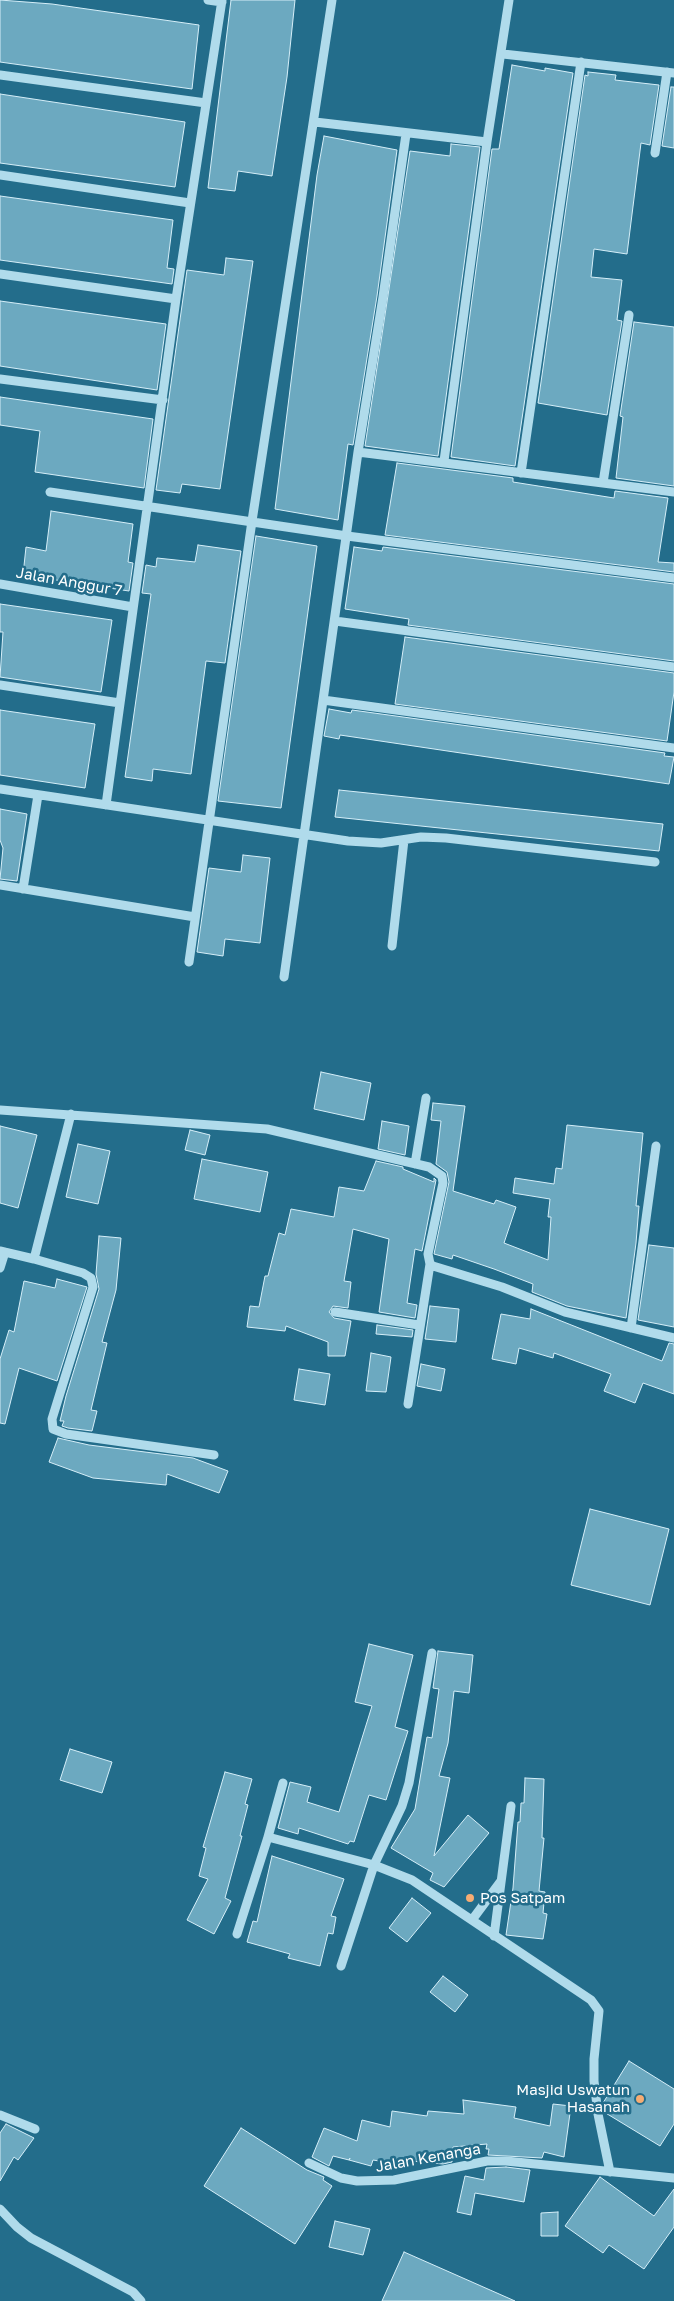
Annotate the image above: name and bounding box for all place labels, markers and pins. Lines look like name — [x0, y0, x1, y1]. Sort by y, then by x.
place label: Pos Satpam — [480, 1889, 565, 1907]
marker: Pos Satpam — [464, 1892, 476, 1904]
place label: Masjid Uswatun Hasanah — [516, 2081, 630, 2116]
marker: Masjid Uswatun Hasanah — [634, 2093, 646, 2105]

